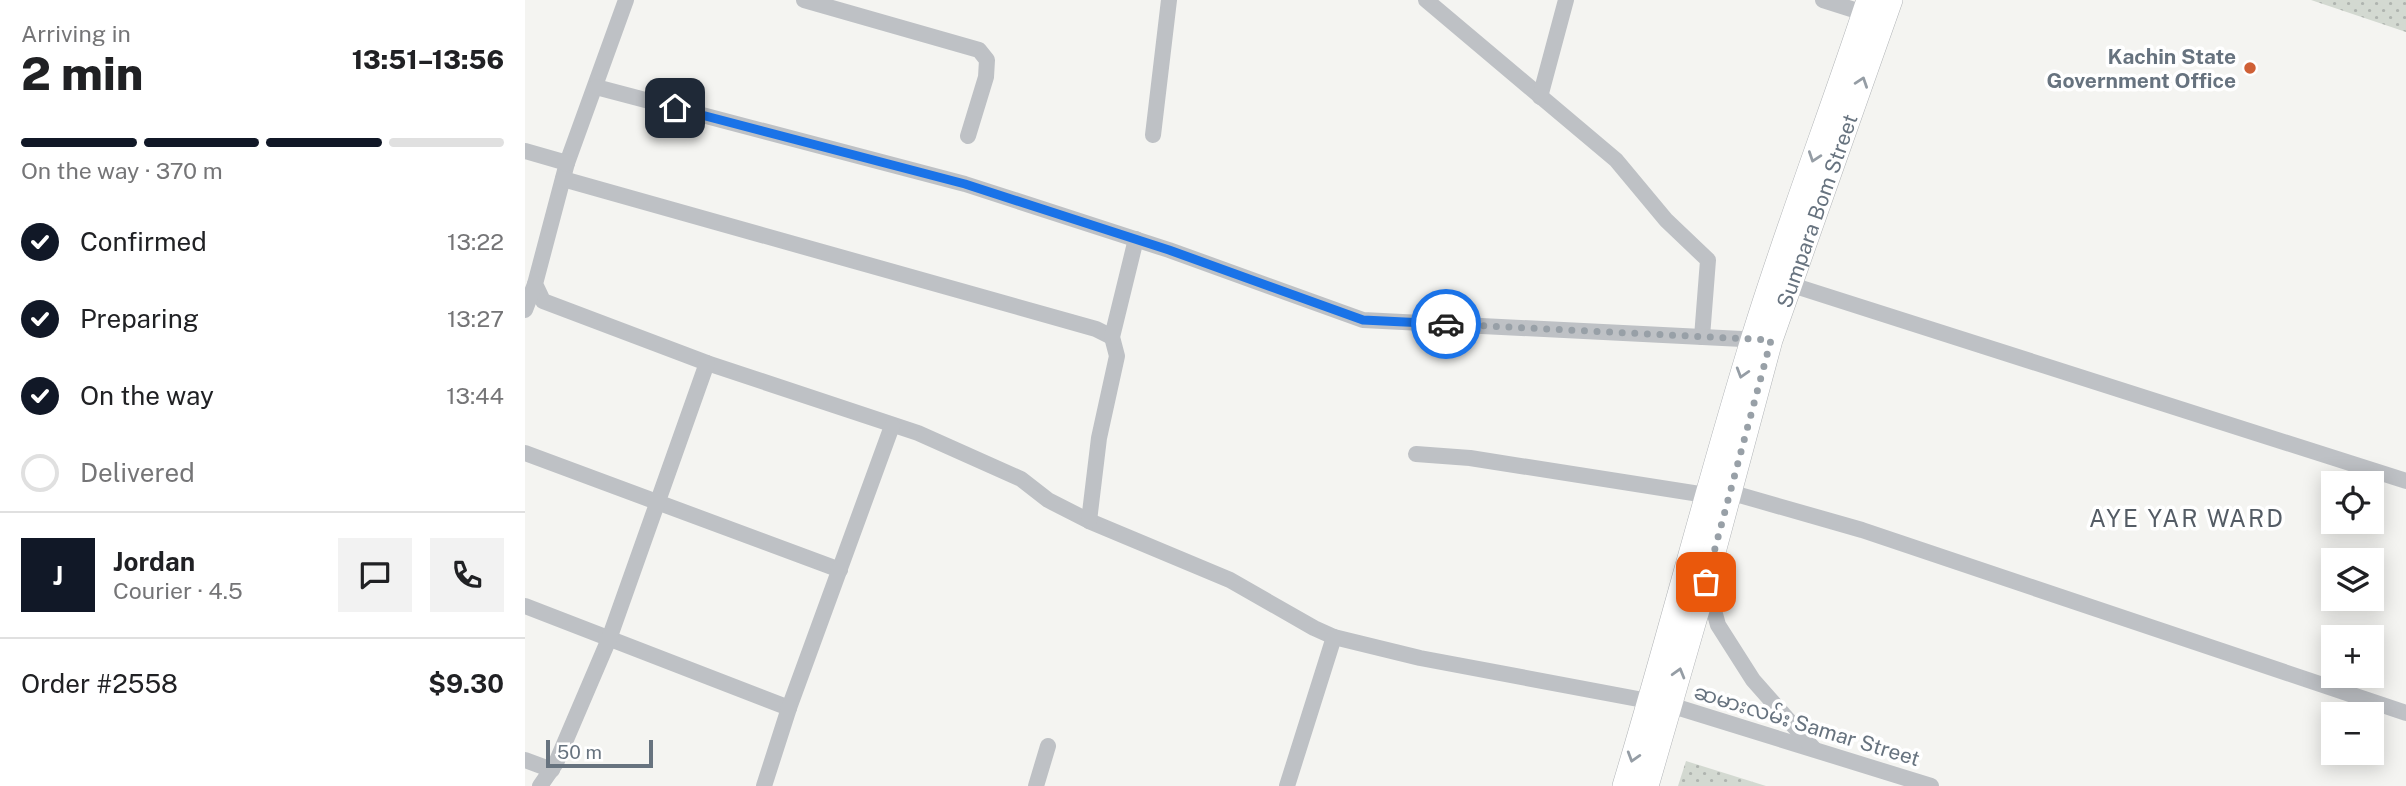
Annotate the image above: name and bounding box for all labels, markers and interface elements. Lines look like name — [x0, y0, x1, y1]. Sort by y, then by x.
text: Arriving in — [21, 20, 131, 47]
text: 13:51–13:56 — [352, 44, 504, 75]
place label: Kachin State Government Office — [2046, 44, 2236, 93]
text: 2 min — [21, 46, 143, 100]
marker: Kachin State Government Office — [2242, 60, 2258, 76]
one-way arrow — [1854, 76, 1868, 89]
pin — [645, 78, 705, 138]
icon: home — [656, 89, 694, 127]
street label: Sumpara Bom Street — [1771, 110, 1862, 311]
one-way arrow — [1808, 151, 1822, 163]
text: On the way · 370 m — [21, 157, 223, 184]
icon: check — [21, 223, 59, 261]
text: Confirmed — [80, 226, 207, 257]
text: 13:22 — [447, 228, 504, 255]
courier — [1411, 289, 1481, 359]
icon: check — [21, 300, 59, 338]
text: Preparing — [80, 303, 199, 334]
text: 13:27 — [447, 305, 504, 332]
icon: car — [1427, 305, 1465, 343]
one-way arrow — [1736, 367, 1751, 379]
icon: check — [21, 377, 59, 415]
text: On the way — [80, 380, 214, 411]
text: 13:44 — [446, 382, 504, 409]
text: Delivered — [80, 457, 195, 488]
map controls — [2321, 471, 2384, 765]
button: locate — [2321, 471, 2384, 534]
district label: AYE YAR WARD — [2089, 504, 2285, 532]
button: chat — [338, 538, 412, 612]
button: phone — [430, 538, 504, 612]
text: Jordan — [113, 546, 195, 577]
button: layers — [2321, 548, 2384, 611]
pin — [1676, 552, 1736, 612]
text: J — [53, 560, 63, 591]
icon: bag — [1687, 563, 1725, 601]
text: Courier · 4.5 — [113, 577, 243, 604]
button: + — [2321, 625, 2384, 688]
text: Order #2558 — [21, 668, 178, 699]
text: $9.30 — [428, 668, 504, 699]
one-way arrow — [1671, 668, 1686, 680]
street label: ဆမားလမ်း Samar Street — [1691, 676, 1924, 771]
button: − — [2321, 702, 2384, 765]
scale bar — [546, 737, 653, 769]
text: 50 m — [557, 741, 602, 763]
one-way arrow — [1626, 750, 1641, 762]

